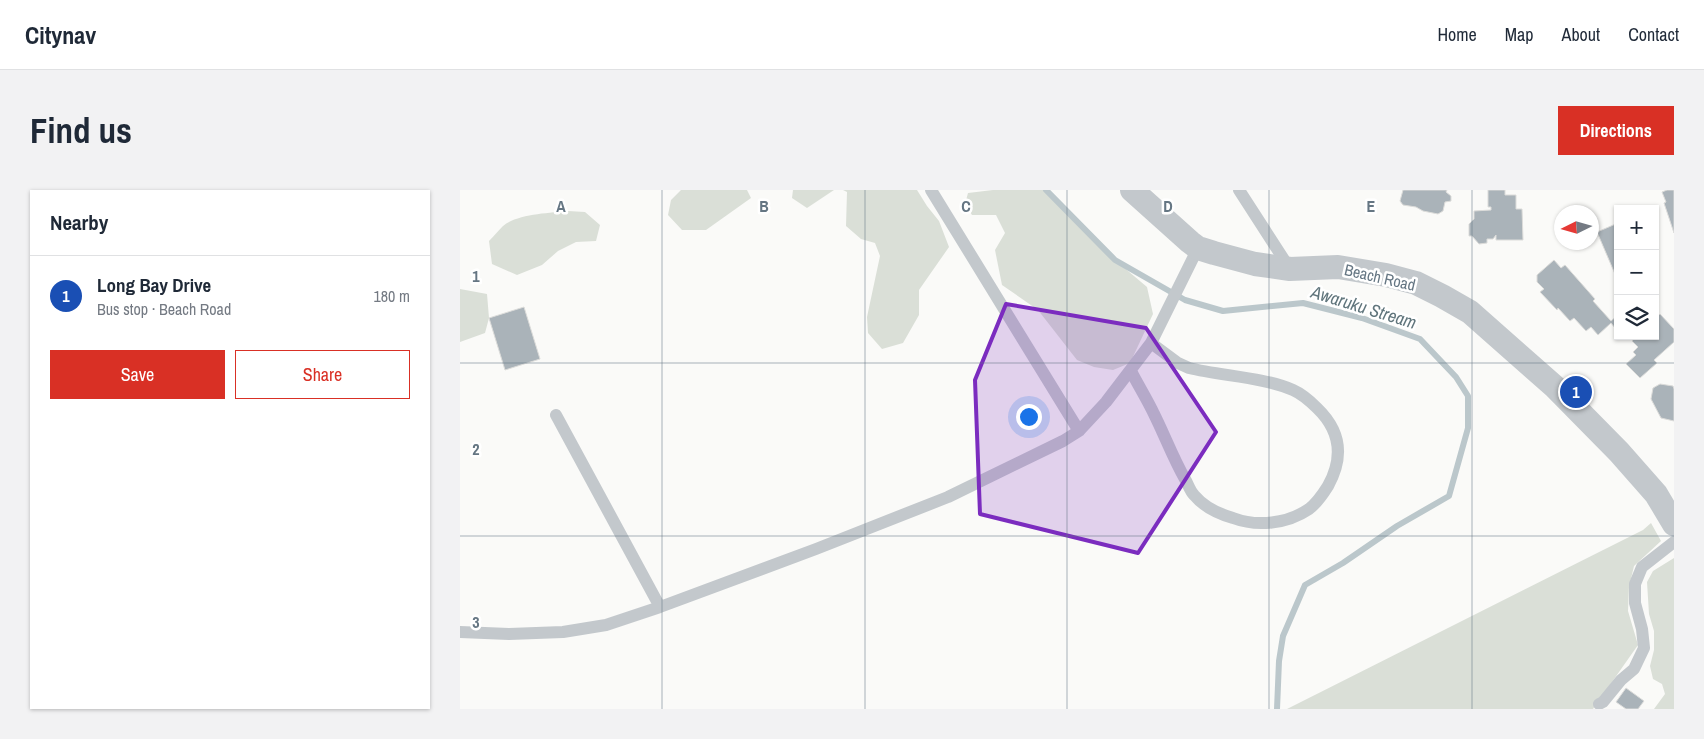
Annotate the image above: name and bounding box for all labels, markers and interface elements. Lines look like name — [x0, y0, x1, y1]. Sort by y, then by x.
text: Citynav — [25, 19, 96, 51]
text: Home — [1437, 22, 1477, 47]
text: Map — [1505, 22, 1534, 47]
text: About — [1562, 22, 1600, 47]
text: Contact — [1628, 22, 1679, 47]
button: Directions — [1558, 106, 1674, 155]
text: Find us — [30, 107, 132, 154]
text: A — [556, 195, 566, 217]
text: B — [759, 195, 769, 217]
text: C — [961, 195, 971, 217]
text: D — [1163, 195, 1173, 217]
text: E — [1367, 195, 1376, 217]
north arrow — [1554, 205, 1599, 250]
map controls — [1614, 205, 1659, 340]
button: + — [1614, 205, 1659, 250]
text: Nearby — [50, 208, 108, 237]
button: − — [1614, 250, 1659, 295]
street label: Beach Road — [1342, 258, 1418, 296]
text: 1 — [472, 265, 480, 287]
text: Long Bay Drive — [97, 272, 211, 298]
water label: Awaruku Stream — [1307, 279, 1420, 335]
text: 1 — [62, 285, 70, 307]
text: 180 m — [374, 285, 410, 307]
button: layers — [1614, 295, 1659, 340]
text: Bus stop · Beach Road — [97, 298, 231, 320]
button: Save — [50, 350, 225, 399]
button: Share — [235, 350, 410, 399]
pin: 1 — [1560, 373, 1592, 411]
your location — [1016, 404, 1042, 430]
text: 2 — [472, 438, 480, 460]
text: 3 — [472, 611, 480, 633]

